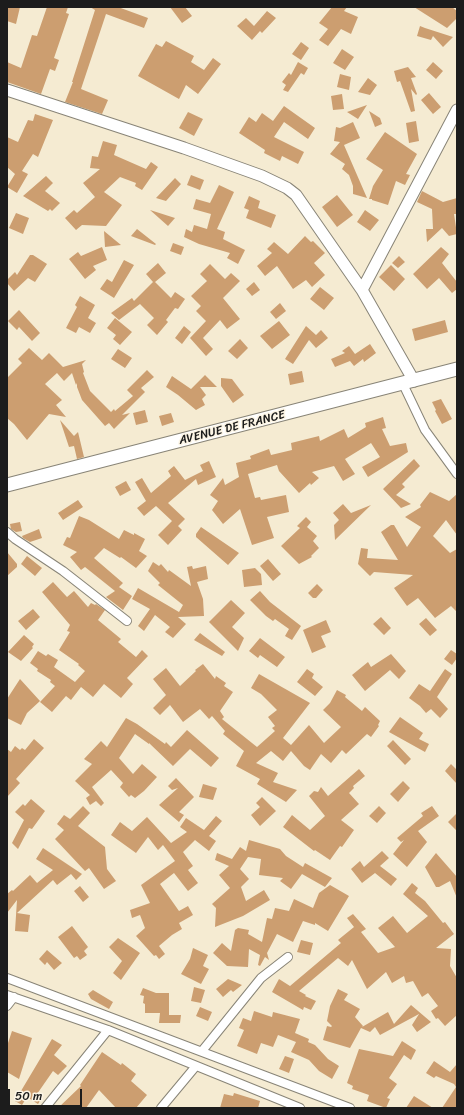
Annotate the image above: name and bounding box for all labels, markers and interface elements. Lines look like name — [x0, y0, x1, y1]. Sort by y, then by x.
street label: AVENUE DE FRANCE — [178, 408, 286, 448]
scale bar — [10, 1081, 84, 1107]
text: 50 m — [15, 1085, 42, 1107]

